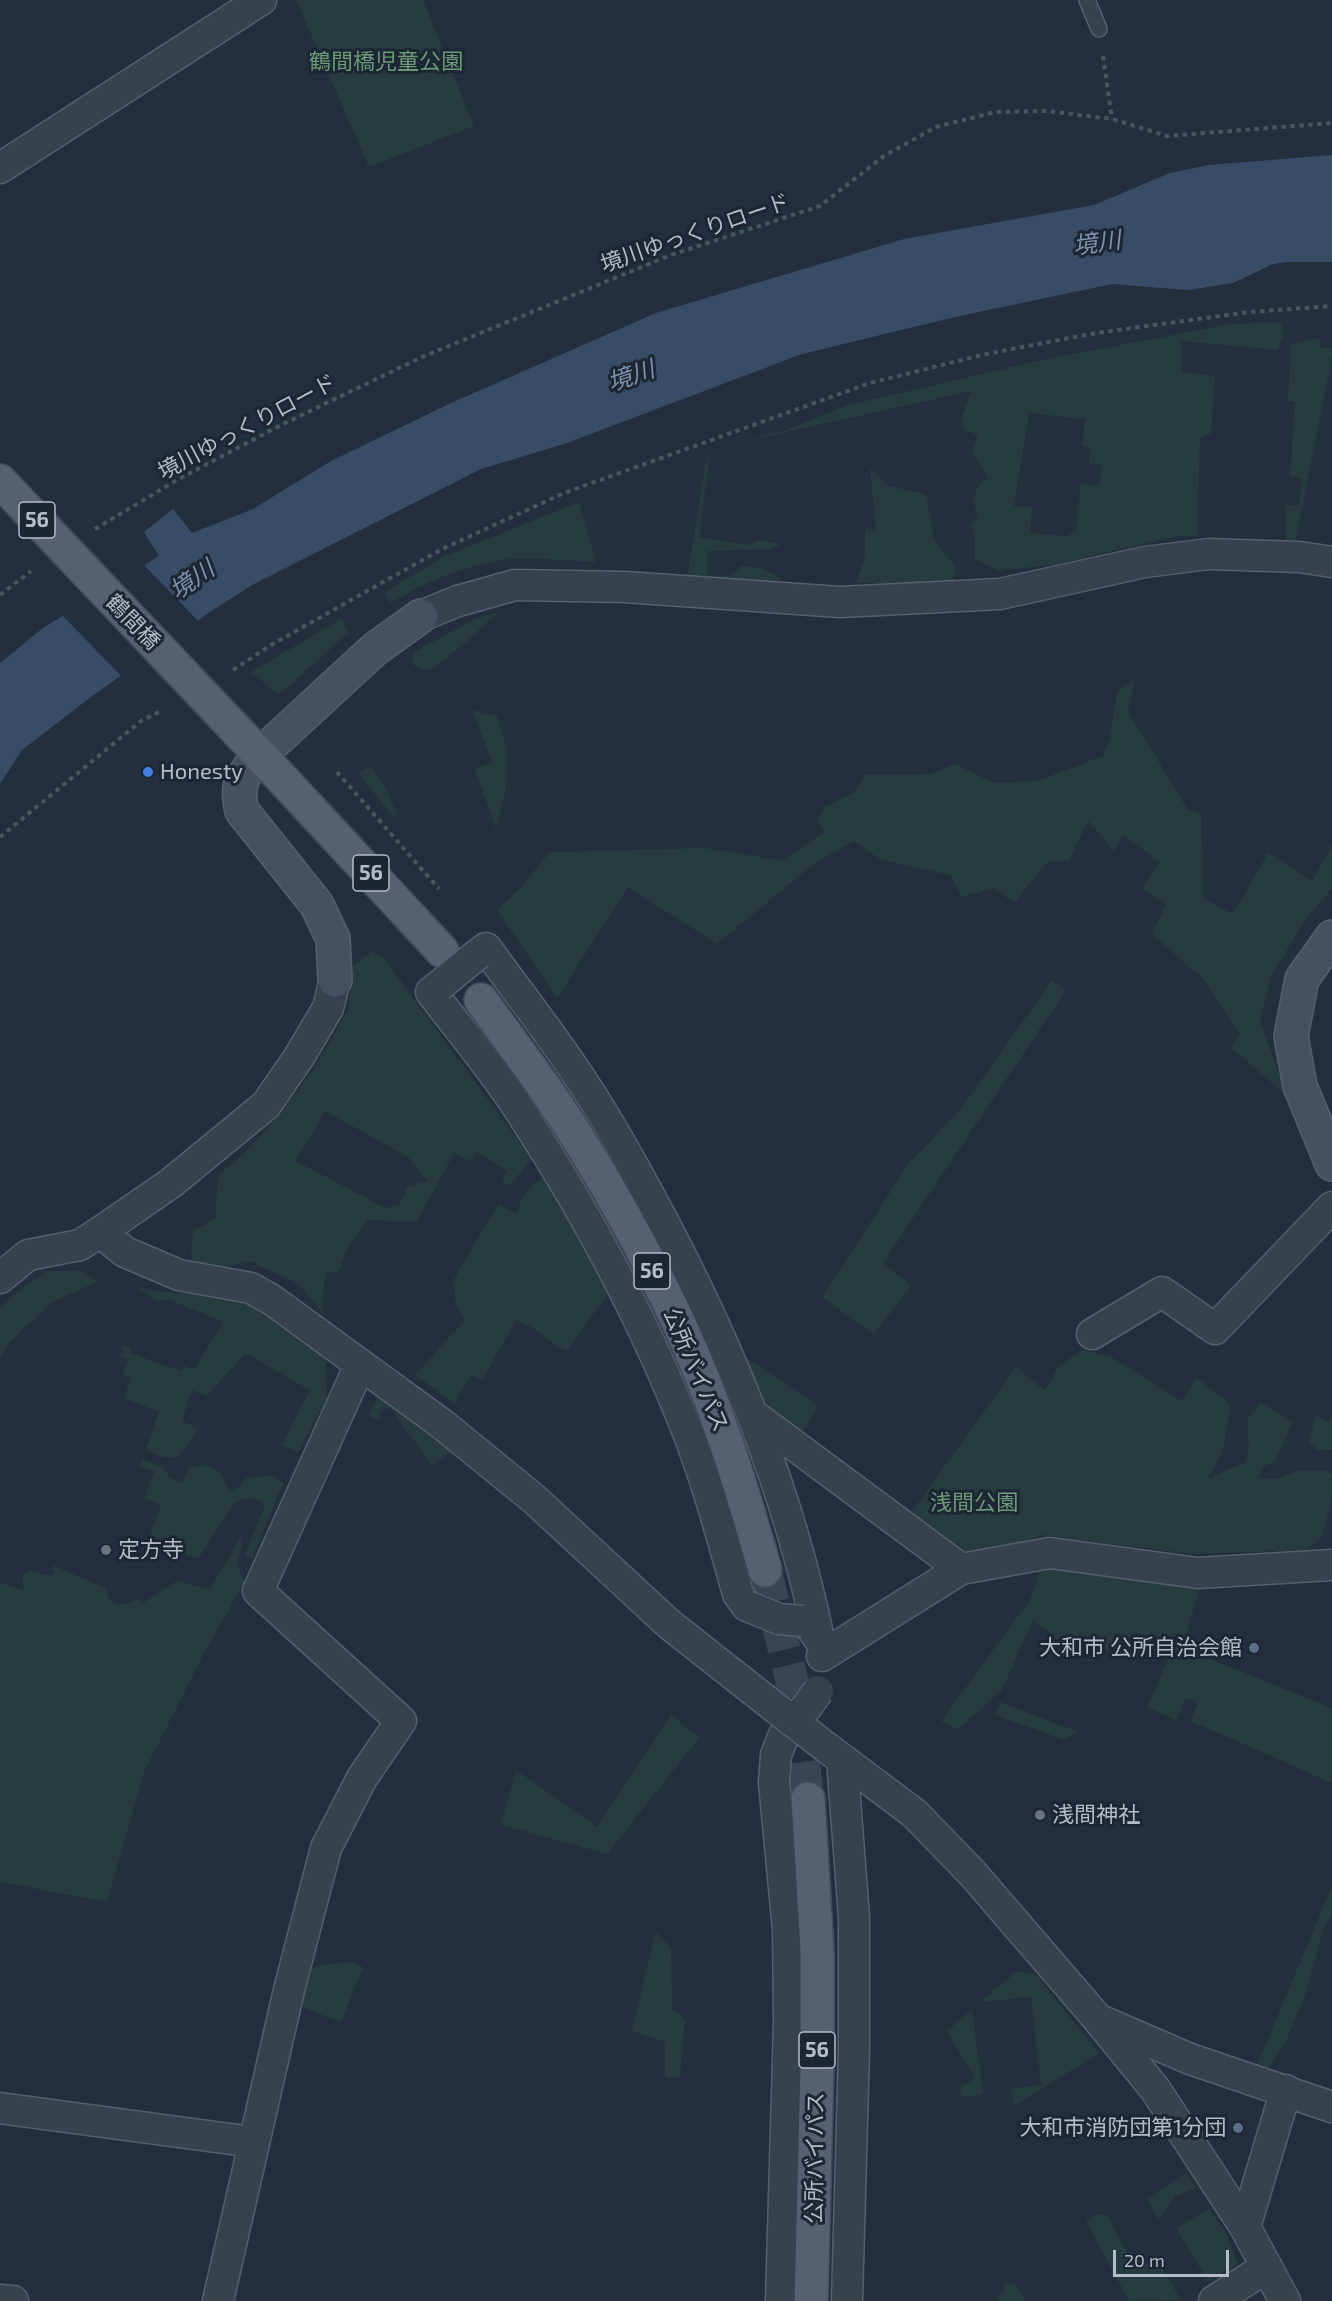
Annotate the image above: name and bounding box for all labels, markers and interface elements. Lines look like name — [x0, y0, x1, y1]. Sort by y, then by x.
park label: 鶴間橋児童公園 — [309, 49, 463, 75]
street label: 境川ゆっくりロード — [597, 188, 793, 278]
water label: 境川 — [1071, 225, 1123, 261]
water label: 境川 — [604, 355, 658, 397]
street label: 境川ゆっくりロード — [153, 369, 341, 485]
road number: 56 — [19, 502, 55, 538]
water label: 境川 — [164, 554, 220, 606]
street label: 鶴間橋 — [101, 589, 165, 655]
place label: Honesty — [160, 759, 243, 785]
marker: Honesty — [141, 765, 155, 779]
road number: 56 — [353, 855, 389, 891]
road number: 56 — [634, 1253, 670, 1289]
street label: 公所バイパス — [658, 1304, 734, 1436]
park label: 浅間公園 — [930, 1490, 1018, 1516]
place label: 定方寺 — [118, 1537, 184, 1563]
marker: 定方寺 — [99, 1543, 113, 1557]
place label: 大和市 公所自治会館 — [1039, 1635, 1242, 1661]
marker: 大和市 公所自治会館 — [1247, 1641, 1261, 1655]
place label: 浅間神社 — [1052, 1802, 1140, 1828]
marker: 浅間神社 — [1033, 1808, 1047, 1822]
road number: 56 — [799, 2032, 835, 2068]
street label: 公所バイパス — [801, 2092, 829, 2224]
place label: 大和市消防団第1分団 — [1019, 2115, 1226, 2141]
marker: 大和市消防団第1分団 — [1231, 2121, 1245, 2135]
scale bar — [1116, 2238, 1232, 2276]
text: 20 m — [1124, 2249, 1165, 2271]

